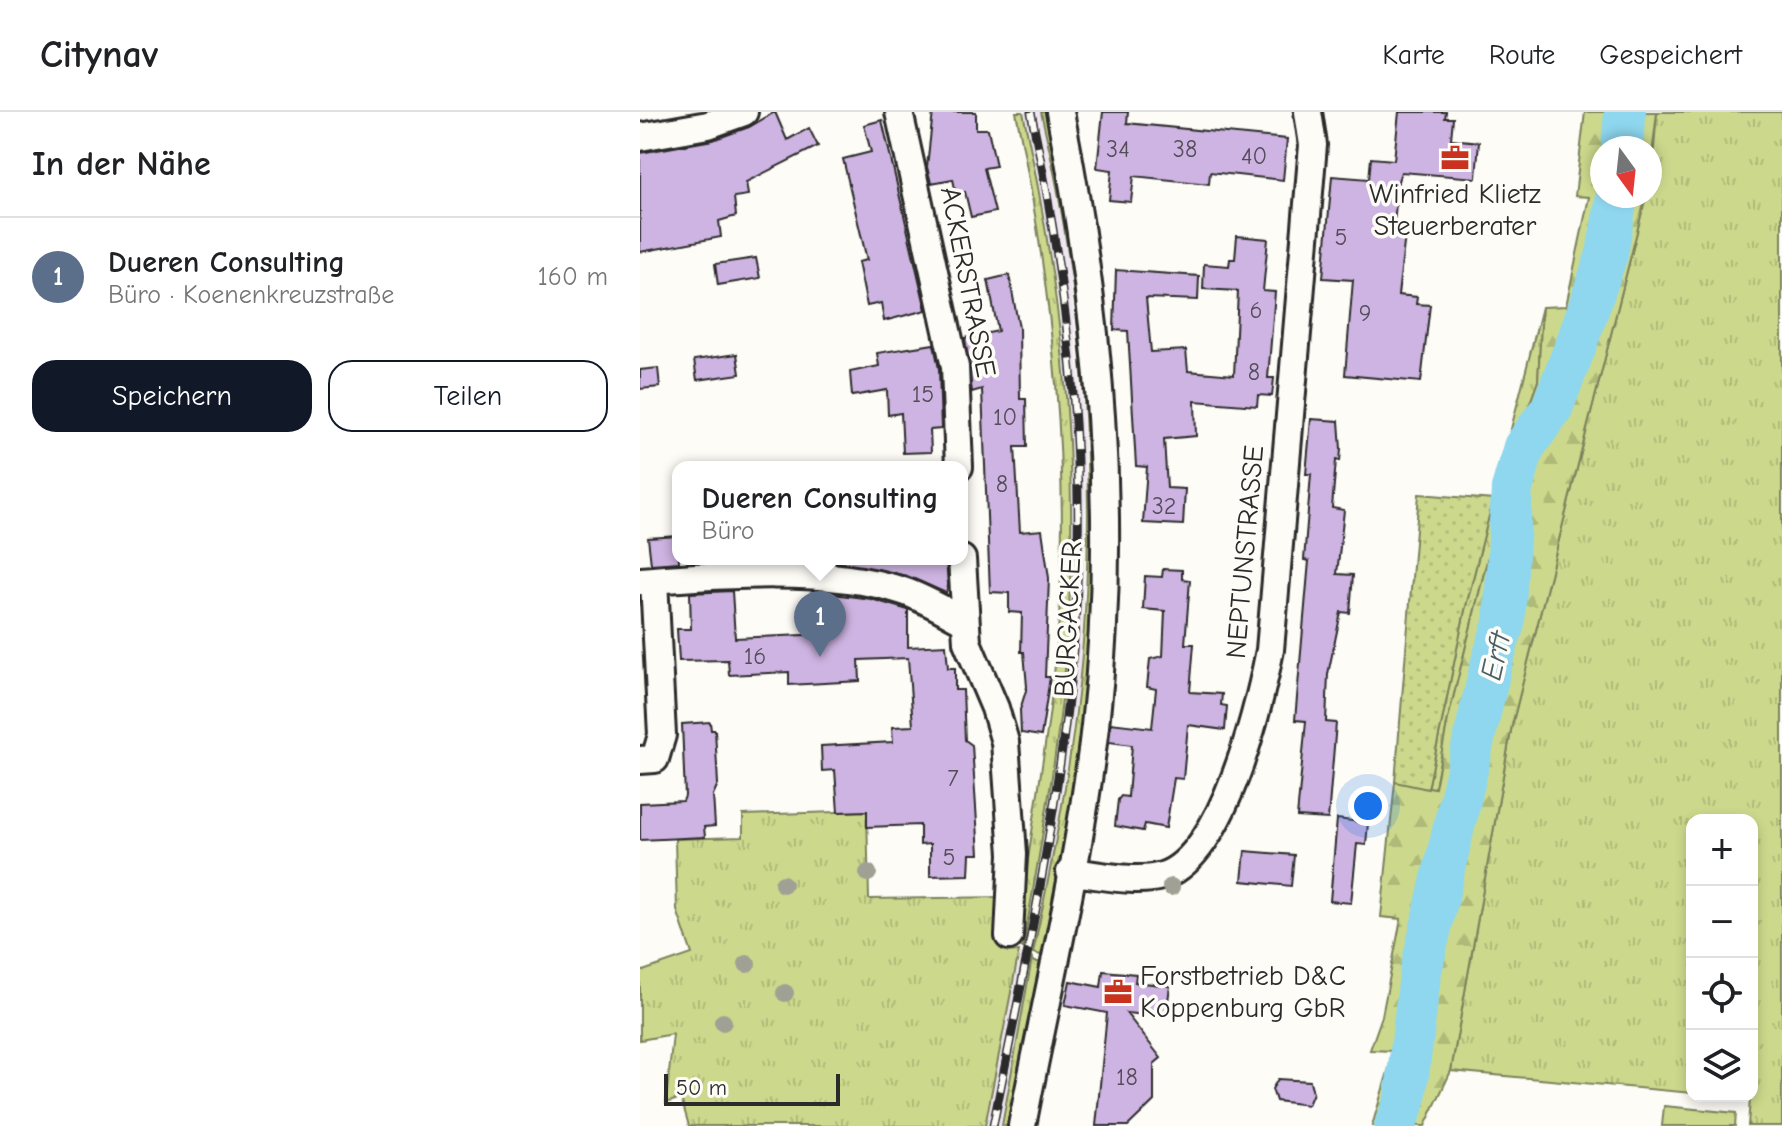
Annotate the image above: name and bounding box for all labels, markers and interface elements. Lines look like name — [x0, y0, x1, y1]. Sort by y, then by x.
text: Citynav — [40, 33, 158, 77]
text: Karte — [1382, 39, 1445, 71]
text: Route — [1489, 39, 1555, 71]
text: Gespeichert — [1599, 39, 1742, 71]
house number: 34 — [1106, 135, 1130, 163]
house number: 38 — [1173, 135, 1197, 163]
north arrow — [1590, 136, 1662, 208]
house number: 40 — [1241, 142, 1267, 170]
office icon: Winfried Klietz Steuerberater — [1440, 143, 1470, 173]
text: In der Nähe — [32, 144, 211, 184]
place label: Winfried Klietz Steuerberater — [1369, 178, 1541, 242]
street label: ACKERSTRASSE — [934, 184, 1002, 380]
house number: 5 — [1334, 223, 1348, 251]
text: Dueren Consulting — [108, 245, 345, 280]
text: 1 — [53, 262, 63, 292]
text: 160 m — [538, 262, 608, 292]
text: Büro · Koenenkreuzstraße — [108, 280, 394, 310]
house number: 6 — [1249, 296, 1263, 324]
house number: 9 — [1359, 299, 1371, 327]
house number: 8 — [1248, 358, 1260, 386]
button: Speichern — [32, 360, 312, 432]
button: Teilen — [328, 360, 608, 432]
house number: 15 — [912, 380, 934, 408]
house number: 10 — [993, 403, 1017, 431]
street label: NEPTUNSTRASSE — [1220, 444, 1270, 660]
popup — [672, 461, 968, 565]
house number: 8 — [996, 470, 1008, 498]
text: Dueren Consulting — [702, 481, 938, 516]
house number: 32 — [1152, 492, 1176, 520]
text: Büro — [702, 516, 755, 546]
street label: BURGACKER — [1048, 540, 1088, 698]
pin: 1 — [794, 591, 846, 657]
water label: Erft — [1474, 626, 1519, 684]
house number: 16 — [744, 642, 766, 670]
house number: 7 — [947, 764, 959, 792]
your location — [1348, 786, 1388, 826]
map controls — [1686, 814, 1758, 1102]
button: + — [1686, 814, 1758, 886]
house number: 5 — [942, 843, 956, 871]
button: − — [1686, 886, 1758, 958]
button: locate — [1686, 958, 1758, 1030]
place label: Forstbetrieb D&C Koppenburg GbR — [1140, 960, 1346, 1024]
office icon: Forstbetrieb D&C Koppenburg GbR — [1103, 977, 1133, 1007]
button: layers — [1686, 1030, 1758, 1102]
house number: 18 — [1116, 1063, 1138, 1091]
scale bar — [664, 1070, 840, 1106]
text: 50 m — [676, 1075, 727, 1101]

